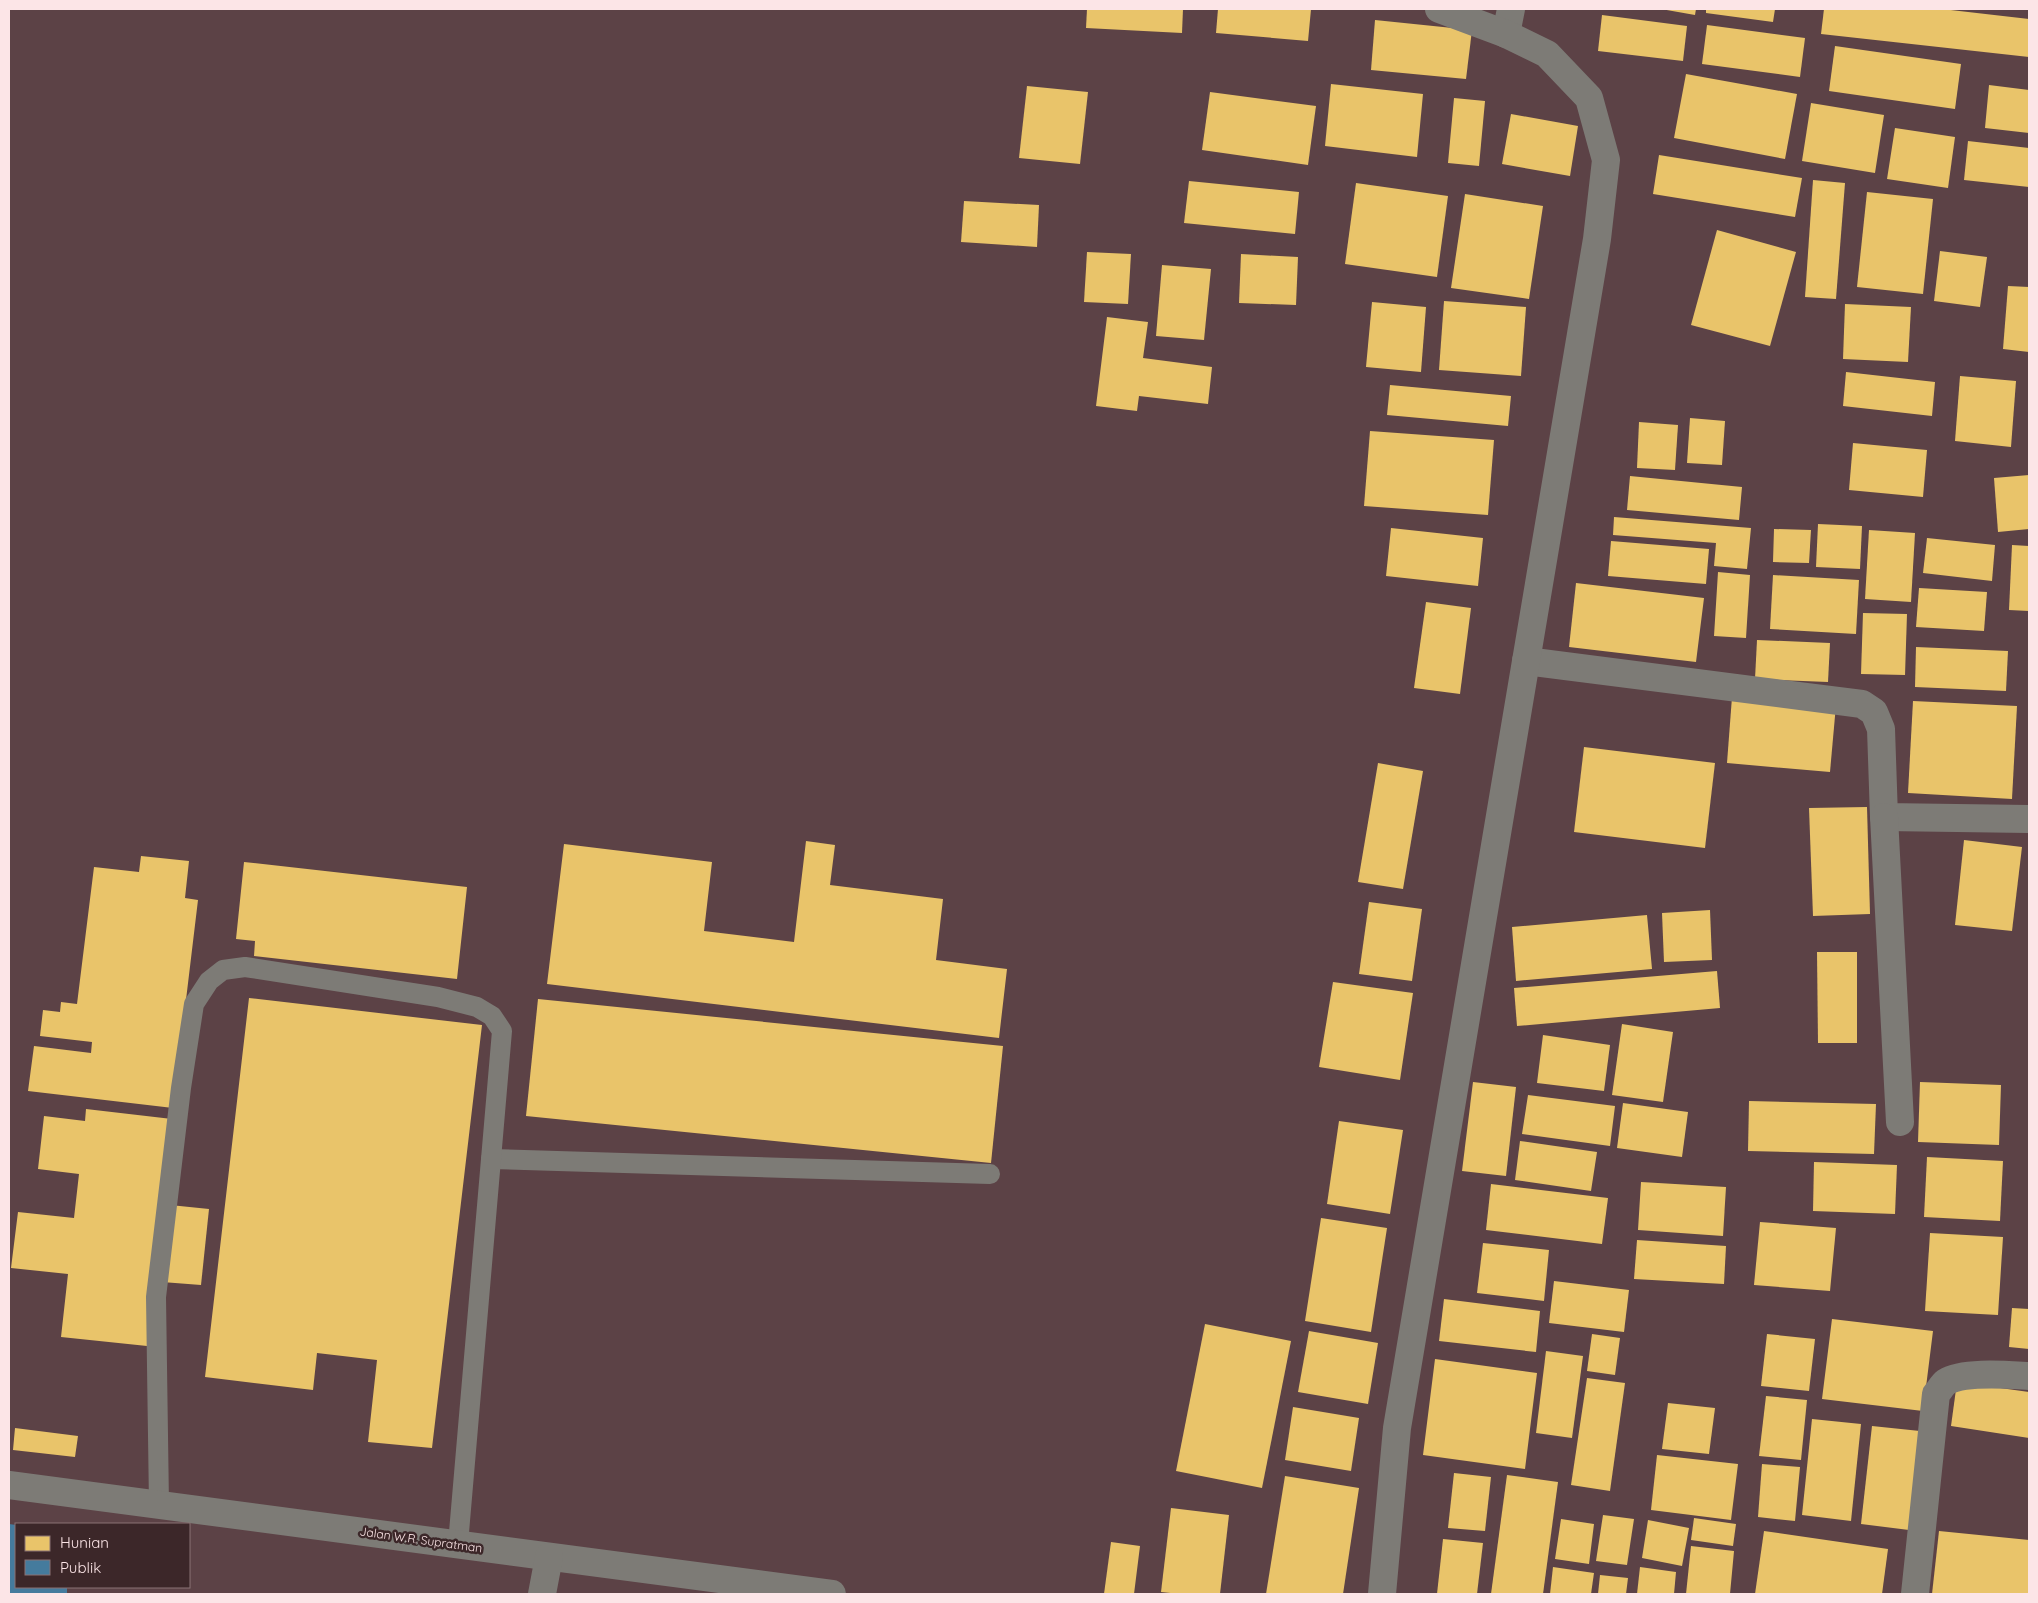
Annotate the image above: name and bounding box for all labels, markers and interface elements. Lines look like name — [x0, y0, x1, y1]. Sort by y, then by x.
legend — [15, 1523, 190, 1588]
street label: Jalan W.R. Supratman — [359, 1523, 483, 1556]
text: Hunian — [60, 1533, 109, 1552]
text: Publik — [60, 1558, 101, 1577]

